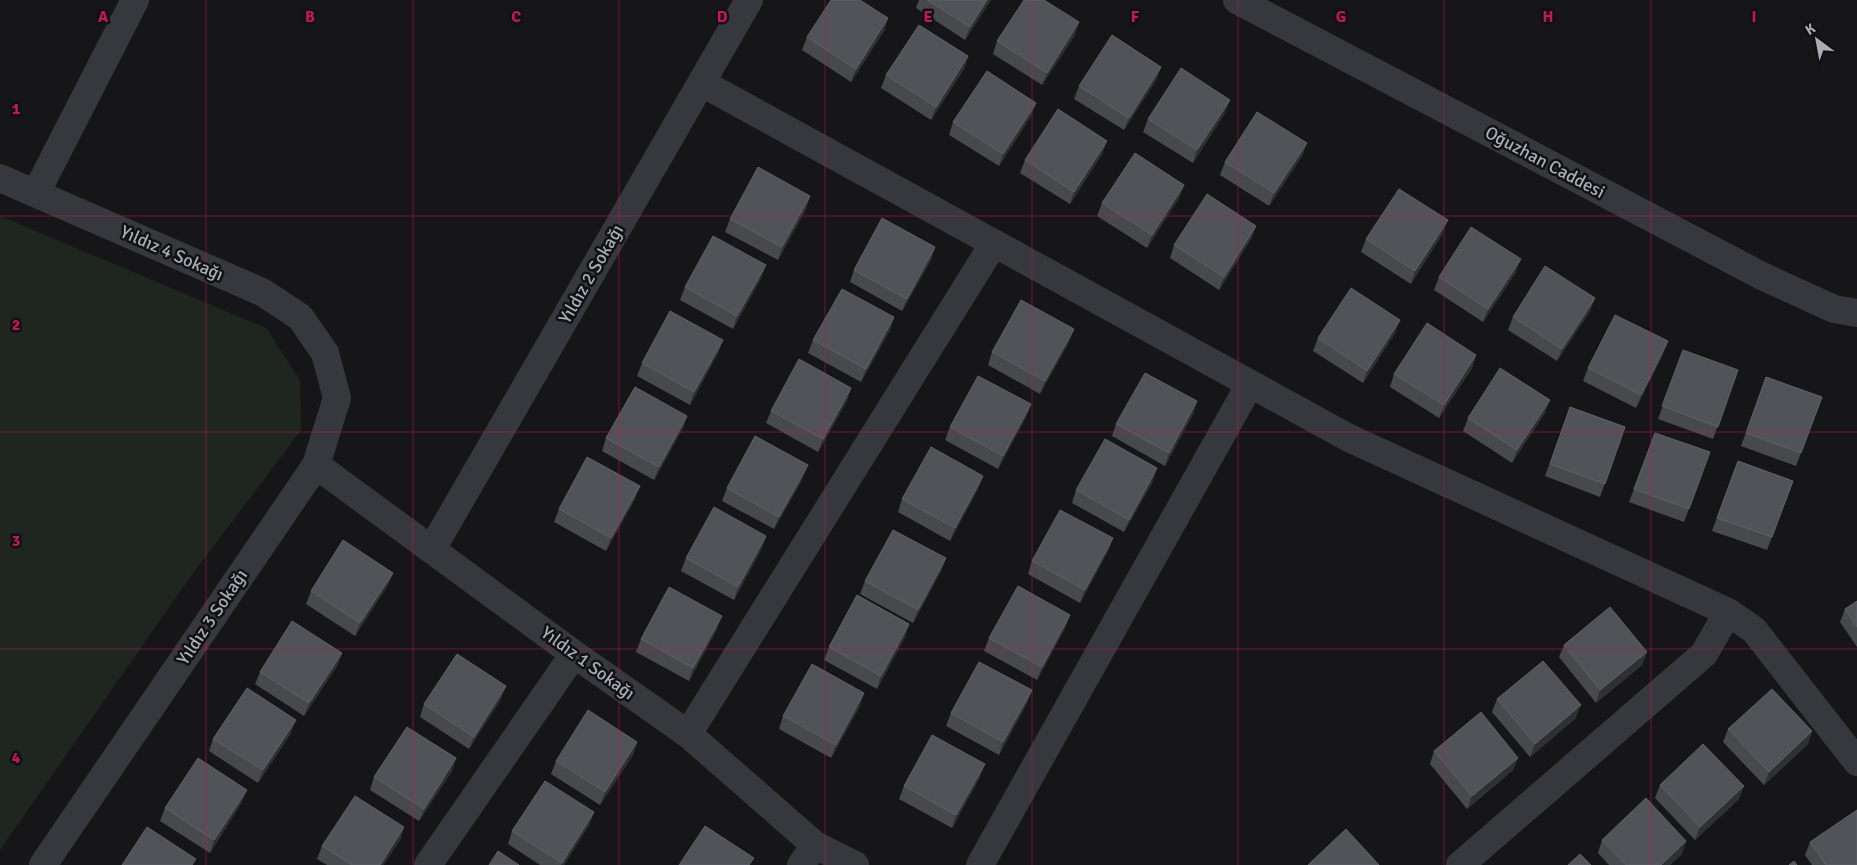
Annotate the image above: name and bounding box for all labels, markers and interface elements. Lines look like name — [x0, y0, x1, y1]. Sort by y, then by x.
text: A — [98, 7, 109, 27]
text: B — [305, 7, 315, 27]
text: C — [511, 7, 521, 27]
text: D — [717, 7, 728, 27]
text: E — [923, 7, 933, 27]
text: F — [1131, 7, 1140, 27]
text: G — [1336, 7, 1346, 27]
text: H — [1543, 7, 1553, 27]
text: I — [1751, 7, 1757, 27]
north arrow — [1792, 15, 1842, 65]
text: K — [1802, 20, 1819, 39]
text: 1 — [12, 99, 21, 119]
street label: Oğuzhan Caddesi — [1481, 121, 1609, 203]
street label: Yıldız 4 Sokağı — [117, 220, 227, 286]
street label: Yıldız 2 Sokağı — [554, 221, 628, 327]
text: 2 — [12, 315, 20, 335]
text: 3 — [12, 531, 20, 551]
street label: Yıldız 3 Sokağı — [172, 565, 252, 669]
street label: Yıldız 1 Sokağı — [537, 622, 639, 704]
text: 4 — [12, 748, 21, 768]

